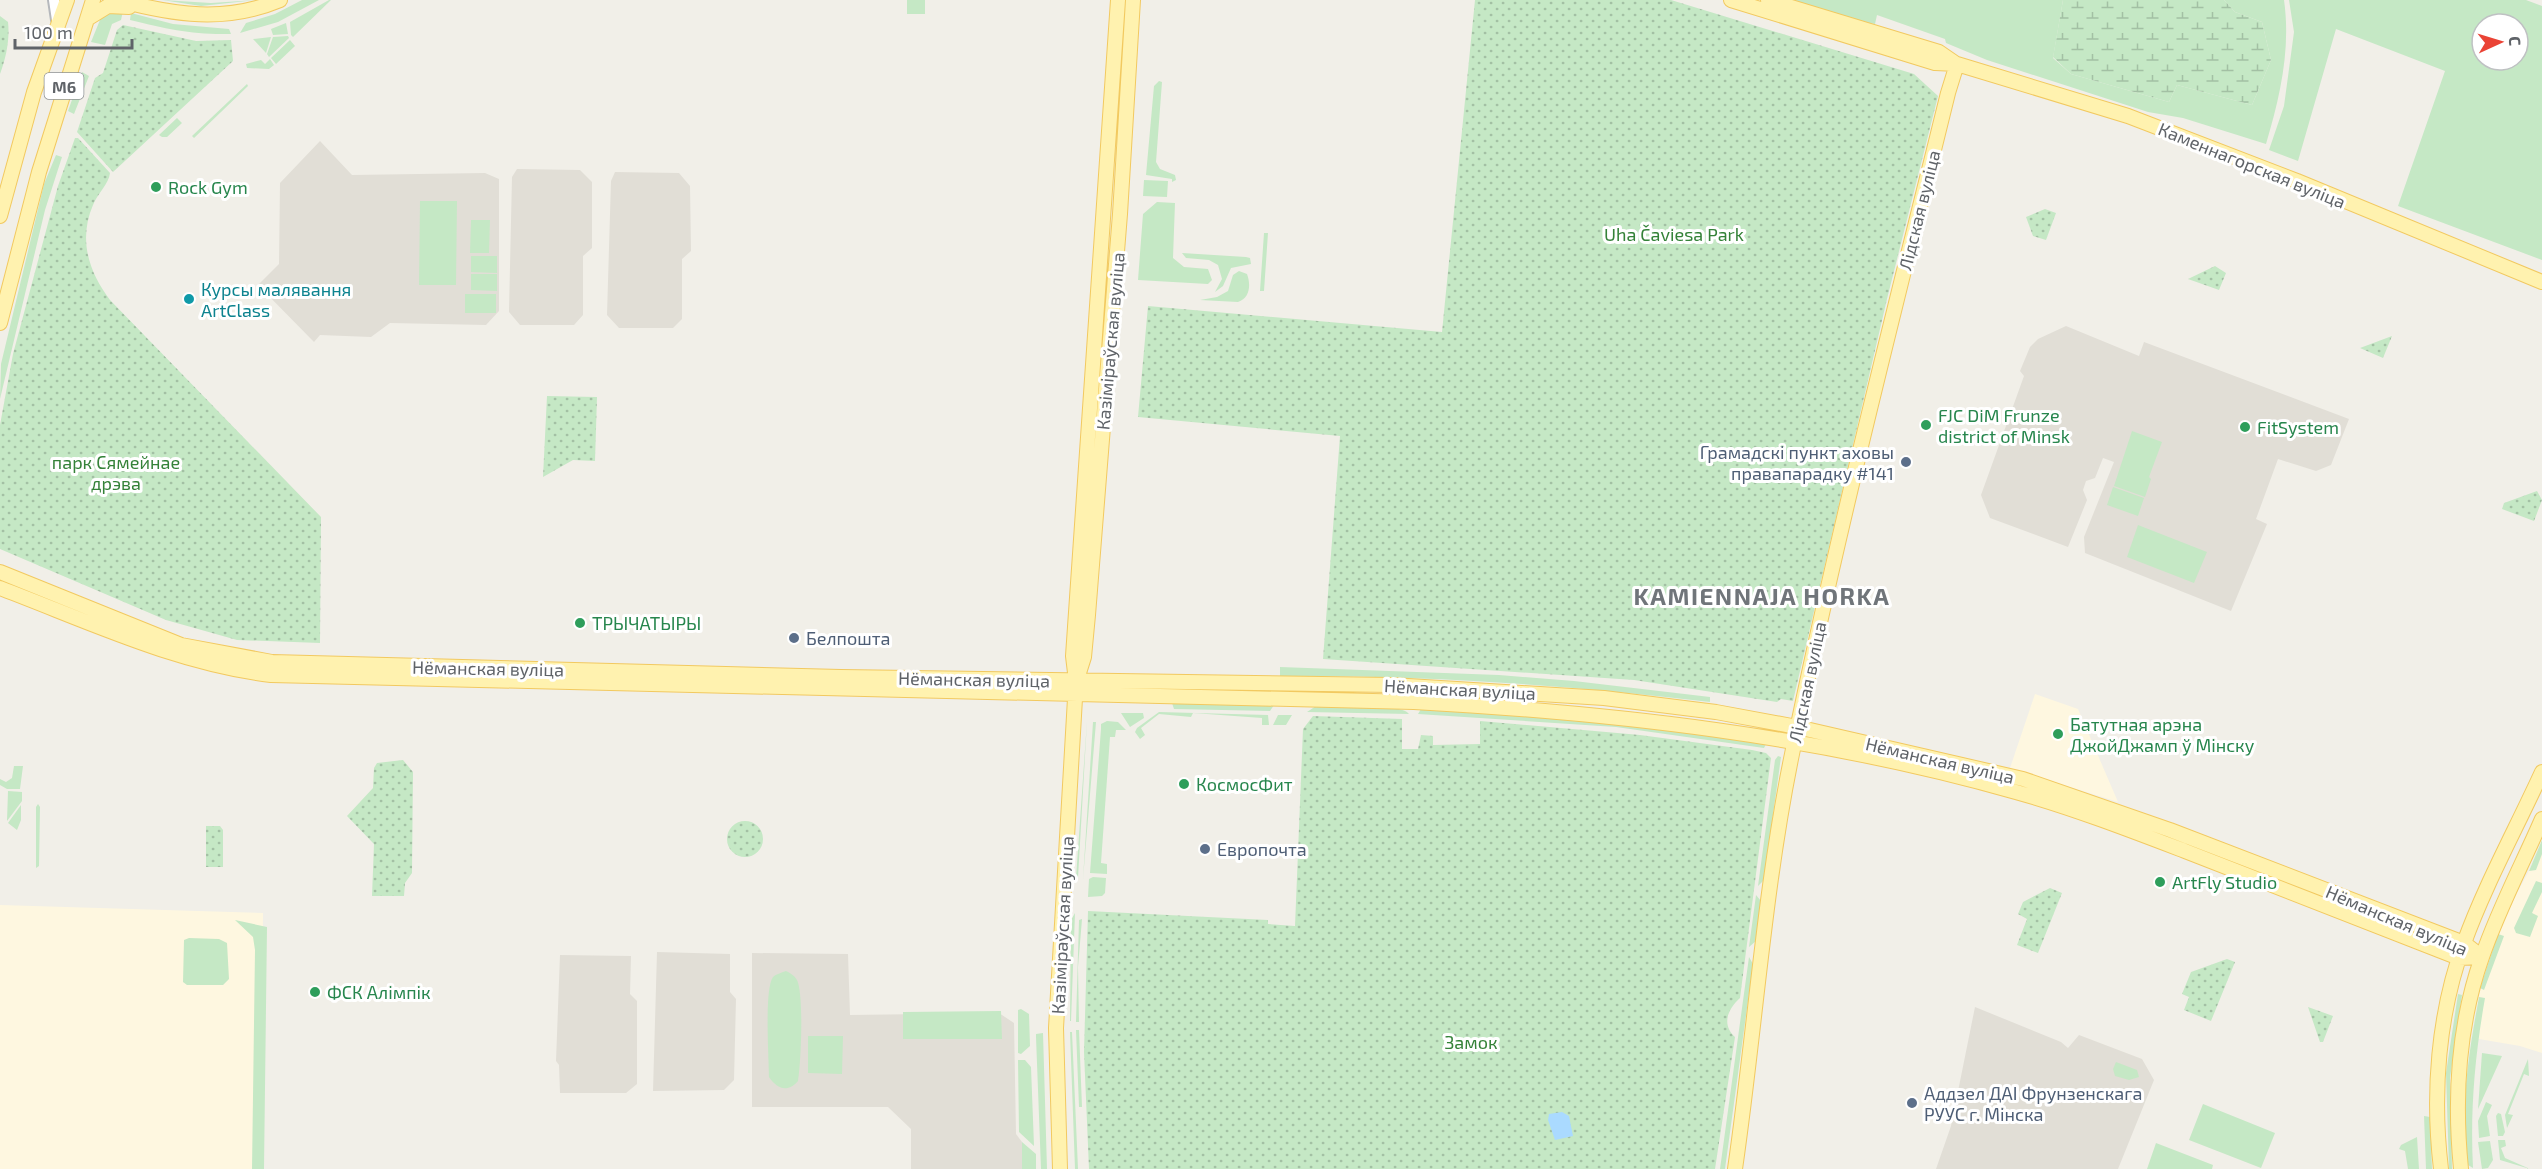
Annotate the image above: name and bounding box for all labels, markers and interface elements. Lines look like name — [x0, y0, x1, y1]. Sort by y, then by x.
scale bar — [15, 12, 132, 50]
north arrow — [2470, 12, 2530, 72]
text: 100 m — [24, 21, 73, 43]
text: С — [2506, 36, 2525, 46]
road number: М6 — [44, 73, 84, 99]
street label: Каменнагорская вуліца — [2155, 117, 2349, 213]
street label: Лідская вуліца — [1893, 148, 1945, 272]
place label: Rock Gym — [168, 176, 248, 198]
marker: Rock Gym — [149, 180, 163, 194]
park label: Uha Čaviesa Park — [1604, 223, 1744, 245]
street label: Казіміраўская вуліца — [1091, 251, 1129, 431]
place label: Курсы малявання ArtClass — [201, 278, 351, 321]
marker: Курсы малявання ArtClass — [182, 292, 196, 306]
place label: FJC DiM Frunze district of Minsk — [1938, 404, 2070, 447]
place label: FitSystem — [2257, 416, 2339, 438]
marker: FJC DiM Frunze district of Minsk — [1919, 418, 1933, 432]
marker: FitSystem — [2238, 420, 2252, 434]
place label: Грамадскі пункт аховы правапарадку #141 — [1700, 441, 1894, 484]
park label: парк Сямейнае дрэва — [52, 451, 180, 494]
marker: Грамадскі пункт аховы правапарадку #141 — [1899, 455, 1913, 469]
district label: KAMIENNAJA HORKA — [1634, 581, 1890, 610]
place label: ТРЫЧАТЫРЫ — [592, 612, 701, 634]
marker: ТРЫЧАТЫРЫ — [573, 616, 587, 630]
street label: Лідская вуліца — [1783, 620, 1831, 744]
place label: Белпошта — [806, 627, 891, 649]
marker: Белпошта — [787, 631, 801, 645]
street label: Нёманская вуліца — [412, 656, 564, 680]
street label: Нёманская вуліца — [898, 667, 1050, 691]
street label: Нёманская вуліца — [1384, 674, 1536, 704]
place label: Батутная арэна ДжойДжамп ў Мінску — [2070, 713, 2255, 756]
marker: Батутная арэна ДжойДжамп ў Мінску — [2051, 727, 2065, 741]
street label: Нёманская вуліца — [1864, 732, 2016, 788]
place label: КосмосФит — [1196, 773, 1293, 795]
marker: КосмосФит — [1177, 777, 1191, 791]
street label: Казіміраўская вуліца — [1046, 835, 1078, 1015]
place label: Европочта — [1217, 838, 1307, 860]
marker: Европочта — [1198, 842, 1212, 856]
place label: ArtFly Studio — [2172, 871, 2277, 893]
marker: ArtFly Studio — [2153, 875, 2167, 889]
street label: Нёманская вуліца — [2323, 880, 2471, 960]
place label: ФСК Алімпік — [327, 981, 431, 1003]
marker: ФСК Алімпік — [308, 985, 322, 999]
park label: Замок — [1444, 1031, 1498, 1053]
place label: Аддзел ДАІ Фрунзенскага РУУС г. Мінска — [1924, 1082, 2143, 1125]
marker: Аддзел ДАІ Фрунзенскага РУУС г. Мінска — [1905, 1096, 1919, 1110]

